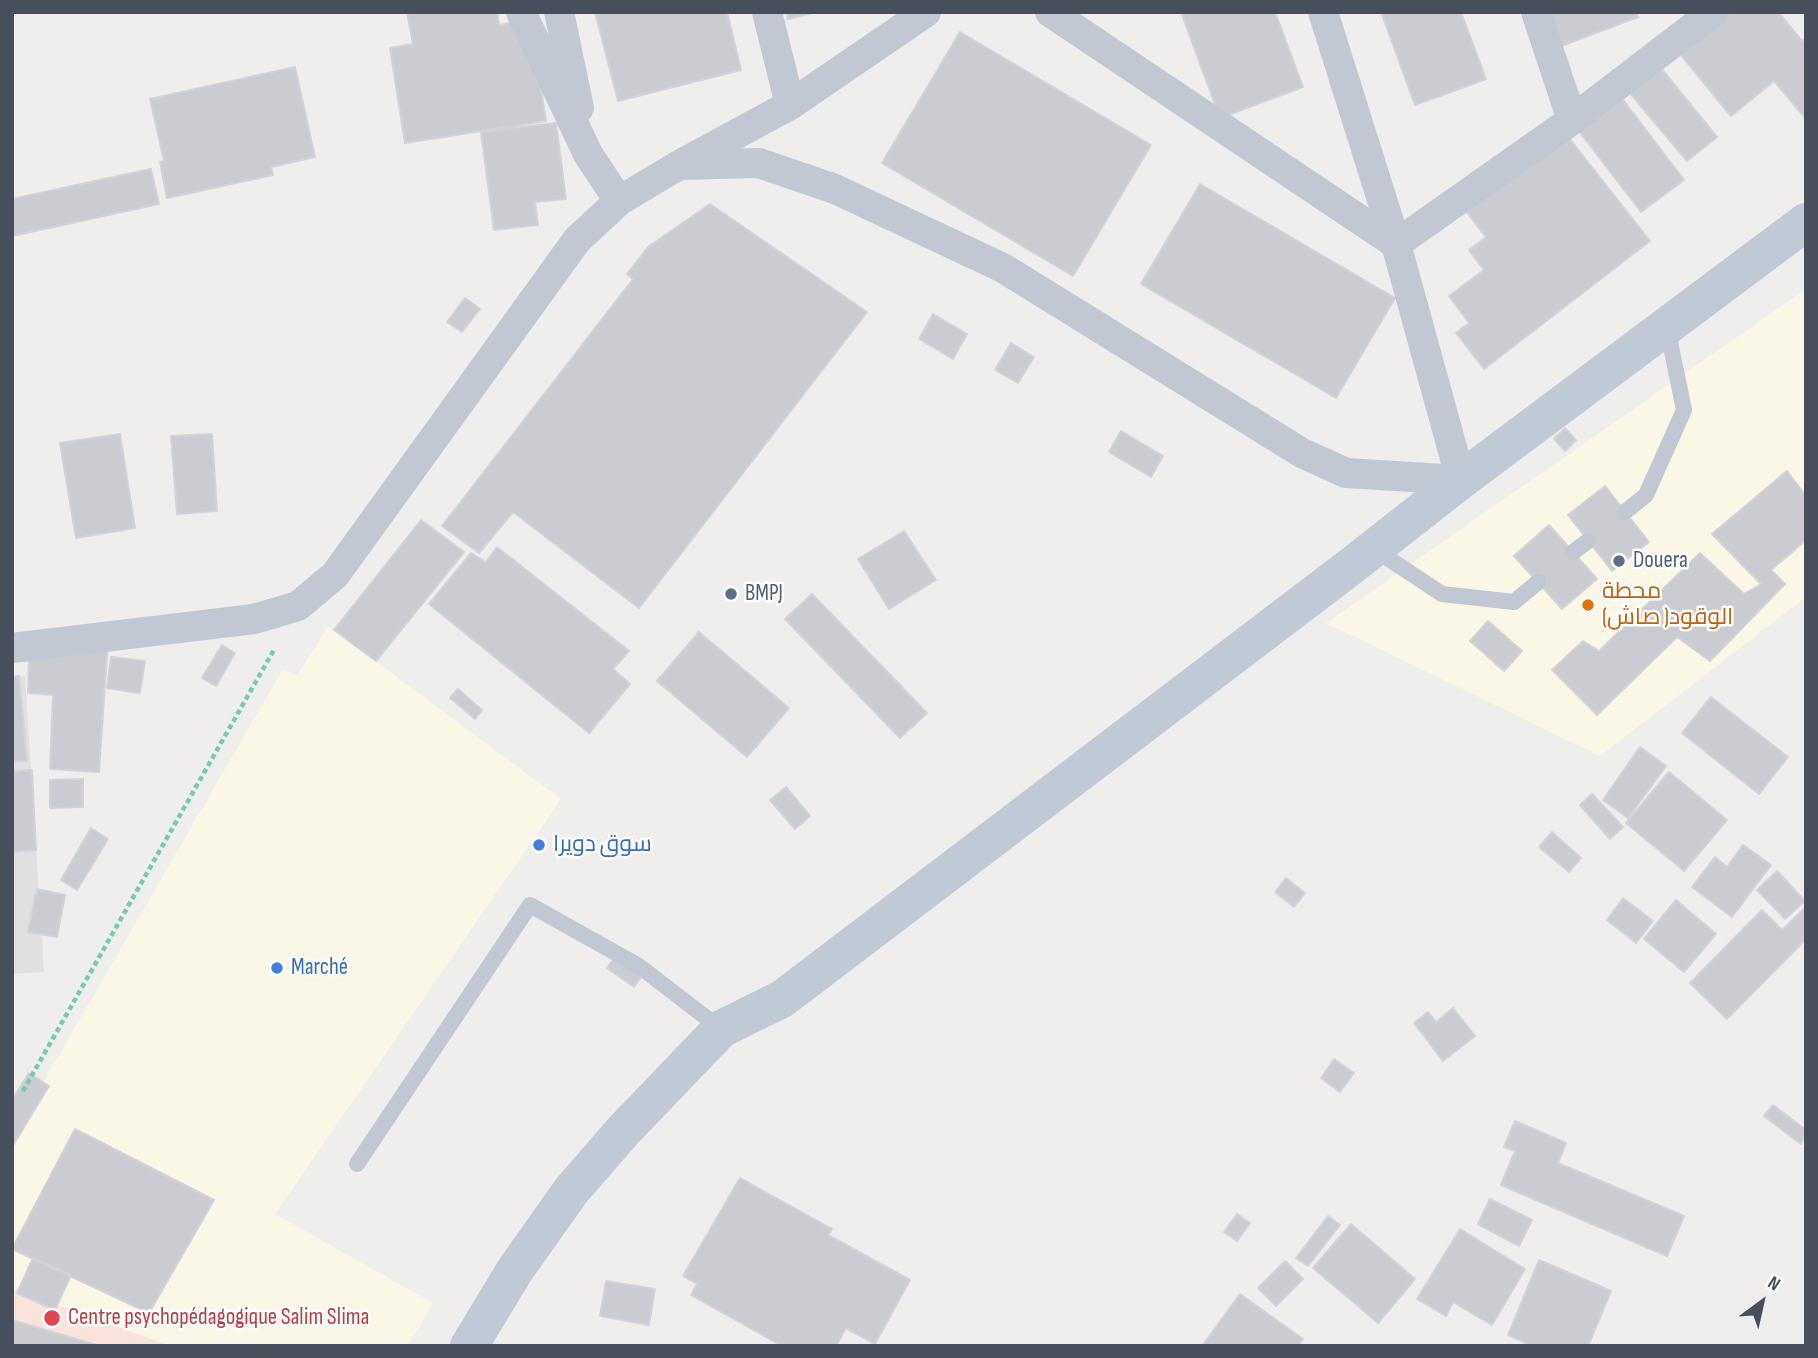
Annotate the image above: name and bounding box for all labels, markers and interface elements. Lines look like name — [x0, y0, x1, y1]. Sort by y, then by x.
place label: Douera — [1633, 547, 1688, 575]
marker: Douera — [1611, 553, 1627, 569]
place label: محطة الوقود( صاش) — [1602, 578, 1733, 632]
place label: BMPJ — [745, 580, 783, 608]
marker: BMPJ — [723, 586, 739, 602]
marker: محطة الوقود( صاش) — [1580, 597, 1596, 613]
place label: سوق دويرا — [553, 831, 652, 859]
marker: سوق دويرا — [531, 837, 547, 853]
place label: Marché — [291, 954, 348, 982]
marker: Marché — [269, 960, 285, 976]
north arrow — [1727, 1267, 1797, 1337]
text: N — [1763, 1272, 1784, 1296]
place label: Centre psychopédagogique Salim Slima — [68, 1304, 369, 1332]
marker: Centre psychopédagogique Salim Slima — [42, 1308, 62, 1328]

